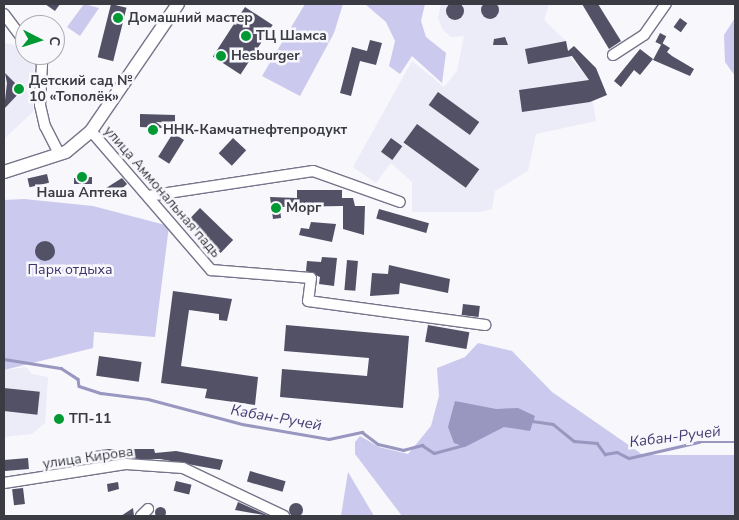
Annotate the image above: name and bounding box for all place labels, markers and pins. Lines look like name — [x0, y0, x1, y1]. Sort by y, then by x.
place label: Домашний мастер — [128, 10, 253, 26]
marker: Домашний мастер — [112, 12, 124, 24]
place label: ТЦ Шамса — [256, 28, 327, 44]
marker: ТЦ Шамса — [240, 30, 252, 42]
place label: Hesburger — [231, 48, 300, 64]
marker: Hesburger — [215, 50, 227, 62]
place label: Детский сад № 10 «Тополёк» — [29, 73, 132, 105]
marker: Детский сад № 10 «Тополёк» — [13, 83, 25, 95]
place label: ННК-Камчатнефтепродукт — [163, 122, 347, 138]
marker: ННК-Камчатнефтепродукт — [147, 124, 159, 136]
marker: Наша Аптека — [76, 171, 88, 183]
place label: Наша Аптека — [37, 185, 127, 201]
place label: Морг — [286, 200, 321, 216]
marker: Морг — [270, 202, 282, 214]
place label: ТП-11 — [69, 411, 111, 427]
marker: ТП-11 — [53, 413, 65, 425]

